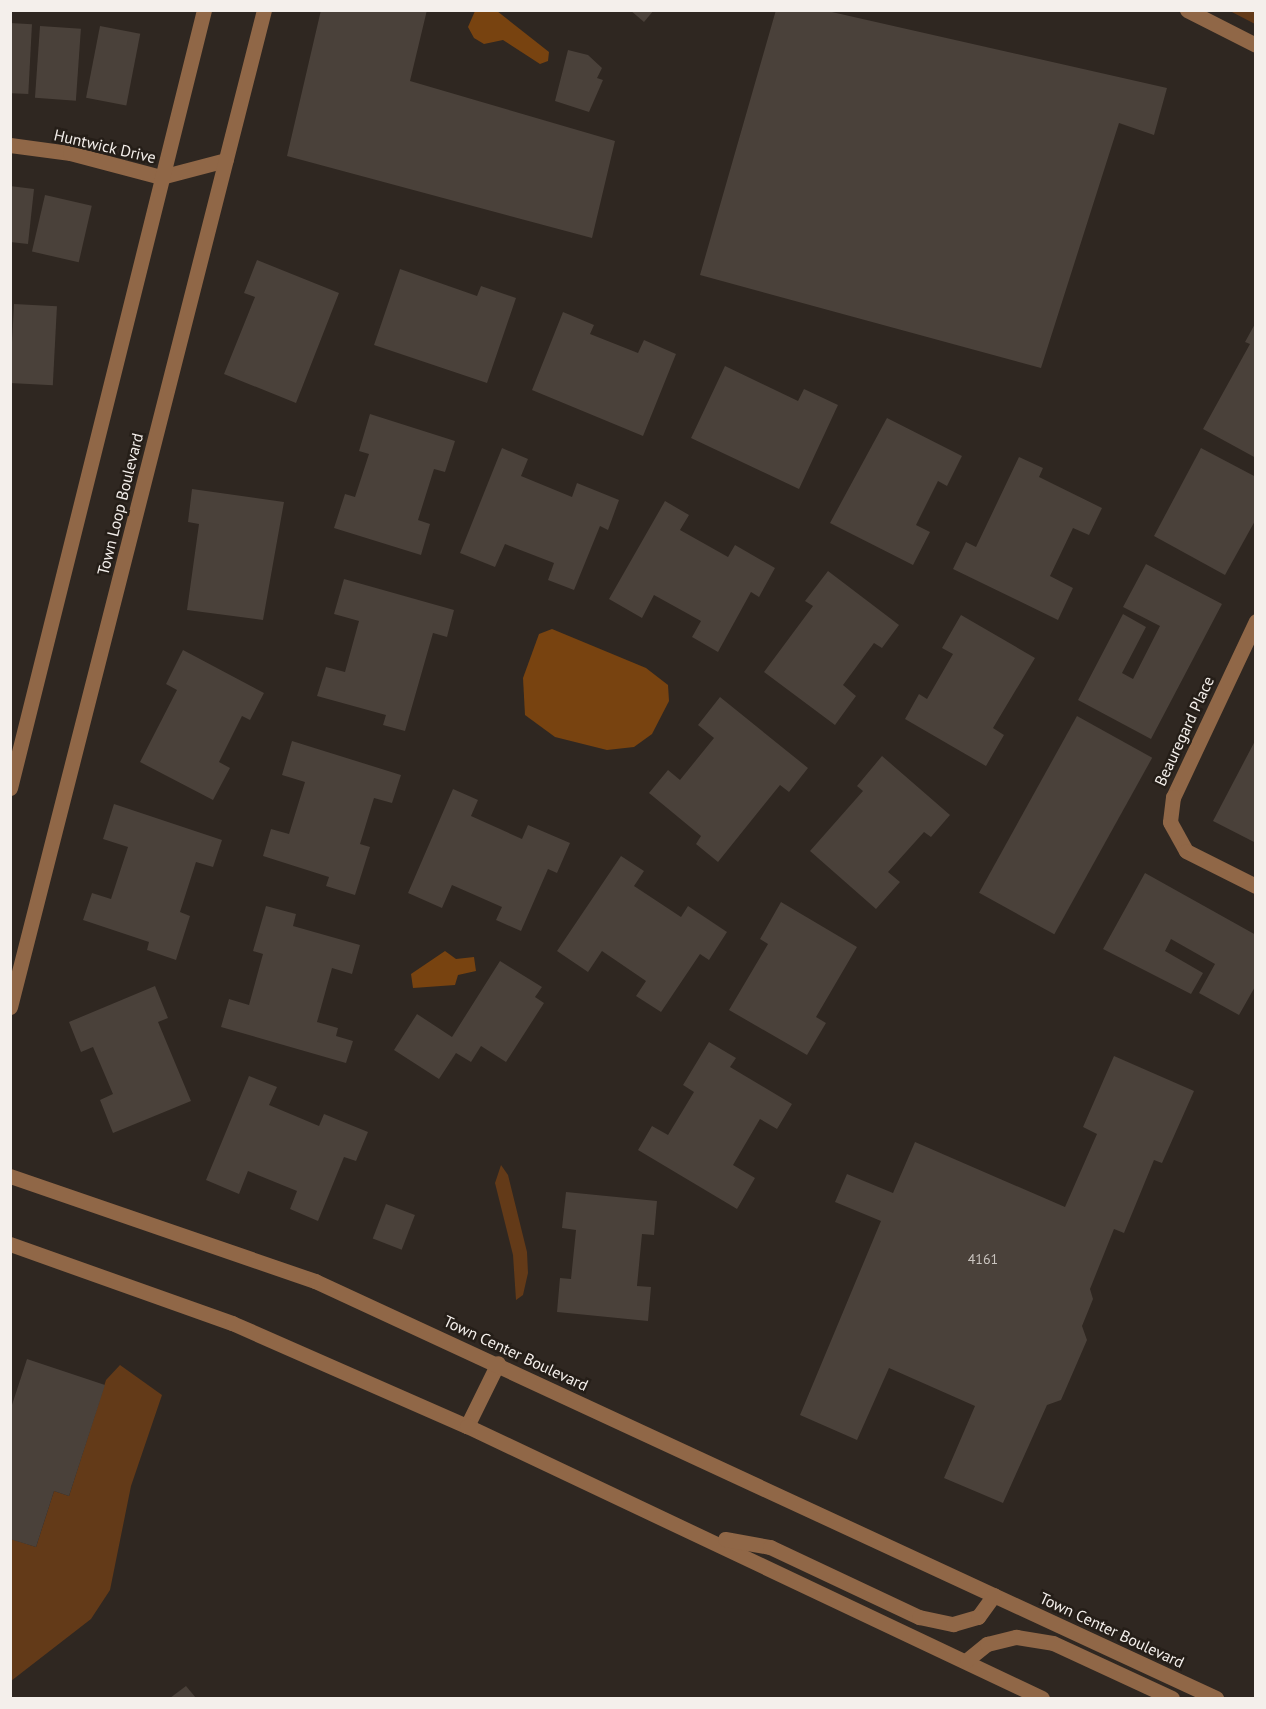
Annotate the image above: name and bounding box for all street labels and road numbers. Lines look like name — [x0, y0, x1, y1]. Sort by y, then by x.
street label: Huntwick Drive — [52, 125, 158, 167]
street label: Town Loop Boulevard — [93, 431, 147, 577]
street label: Beauregard Place — [1150, 673, 1218, 789]
street label: Town Center Boulevard — [441, 1311, 591, 1395]
street label: Town Center Boulevard — [1037, 1588, 1187, 1672]

